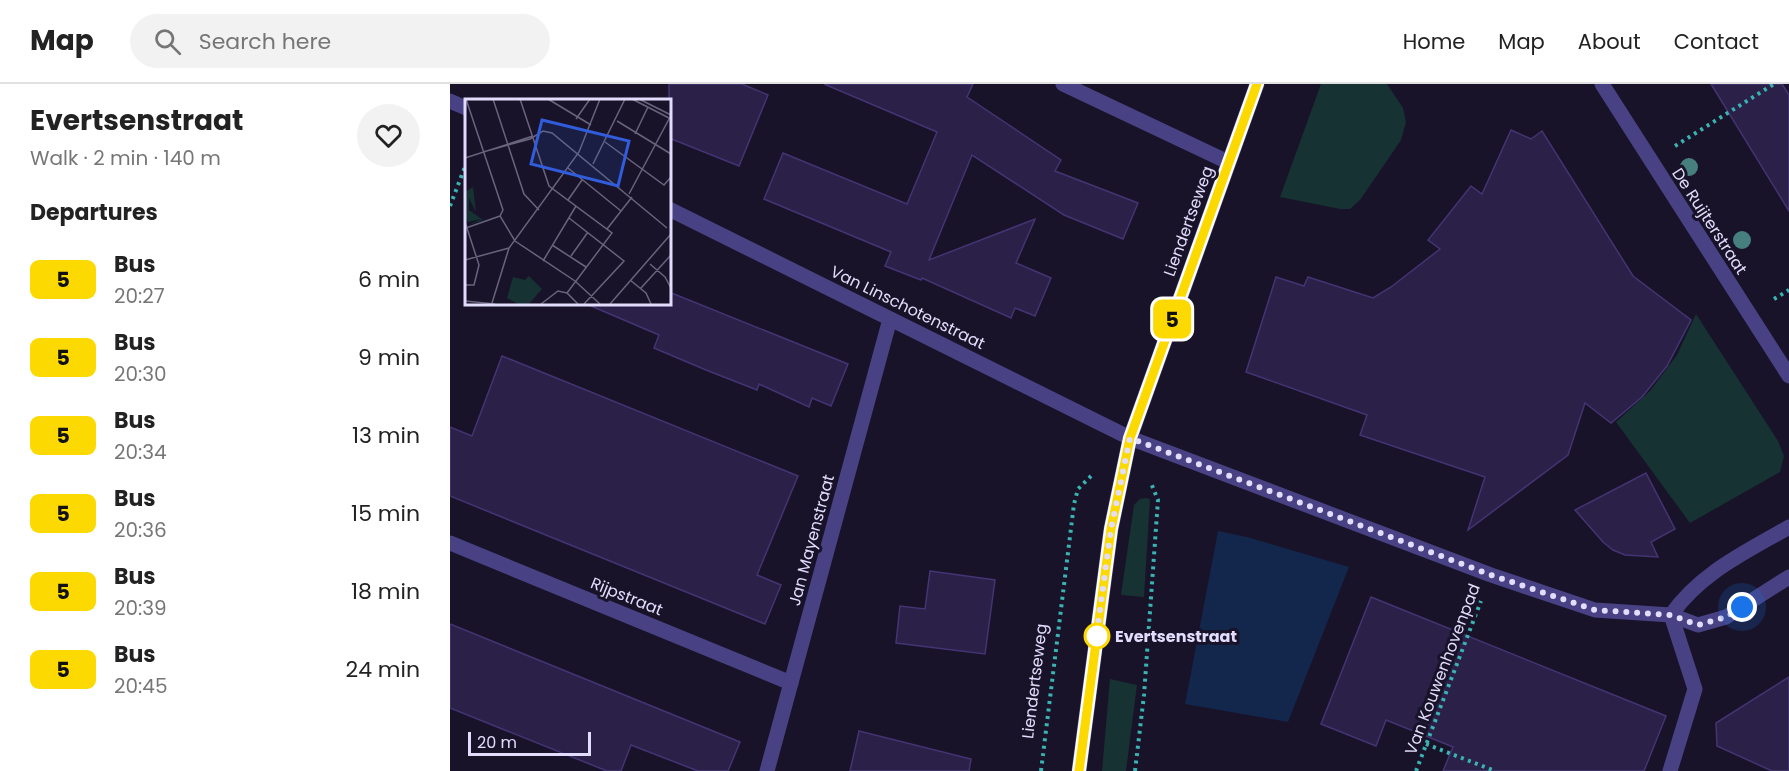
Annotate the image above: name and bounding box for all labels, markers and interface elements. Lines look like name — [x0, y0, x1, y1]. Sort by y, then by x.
search box — [130, 14, 550, 68]
text: Map — [30, 21, 94, 60]
icon: search — [151, 25, 184, 58]
text: Search here — [199, 26, 331, 57]
text: Home — [1403, 27, 1465, 56]
text: Map — [1498, 27, 1545, 56]
text: About — [1578, 27, 1641, 56]
text: Contact — [1674, 27, 1759, 56]
inset map — [465, 99, 670, 304]
text: Evertsenstraat — [30, 101, 243, 140]
button: heart — [357, 104, 420, 167]
text: Walk · 2 min · 140 m — [30, 144, 221, 172]
street label: Liendertseweg — [1158, 163, 1219, 279]
street label: De Ruijterstraat — [1667, 164, 1753, 279]
text: Departures — [30, 197, 158, 228]
text: Bus — [114, 249, 156, 280]
street label: Van Linschotenstraat — [827, 260, 989, 355]
text: 6 min — [358, 264, 420, 295]
text: 5 — [56, 265, 70, 294]
text: 20:27 — [114, 282, 165, 310]
line badge: 5 — [1152, 300, 1192, 338]
text: 5 — [1165, 305, 1179, 334]
text: Bus — [114, 327, 156, 358]
text: 9 min — [358, 342, 420, 373]
text: 5 — [56, 343, 70, 372]
text: 20:30 — [114, 360, 167, 388]
text: Bus — [114, 405, 156, 436]
text: 13 min — [352, 420, 420, 451]
text: 5 — [56, 421, 70, 450]
text: 20:34 — [114, 438, 167, 466]
street label: Jan Mayenstraat — [783, 472, 840, 608]
text: Bus — [114, 483, 156, 514]
text: 15 min — [351, 498, 420, 529]
text: 5 — [56, 499, 70, 528]
text: 20:36 — [114, 516, 167, 544]
text: Bus — [114, 561, 156, 592]
street label: Rijpstraat — [587, 572, 667, 621]
text: 18 min — [351, 576, 420, 607]
text: 5 — [56, 577, 70, 606]
street label: Van Kouwenhovenpad — [1399, 580, 1486, 758]
your location — [1727, 592, 1757, 622]
text: 20:39 — [114, 594, 167, 622]
street label: Liendertseweg — [1016, 622, 1053, 740]
marker: Evertsenstraat — [1084, 623, 1110, 649]
place label: Evertsenstraat — [1115, 625, 1237, 648]
text: Bus — [114, 639, 156, 670]
text: 24 min — [345, 654, 420, 685]
text: 5 — [56, 655, 70, 684]
text: 20:45 — [114, 672, 167, 700]
scale bar — [468, 729, 591, 756]
text: 20 m — [477, 731, 517, 754]

